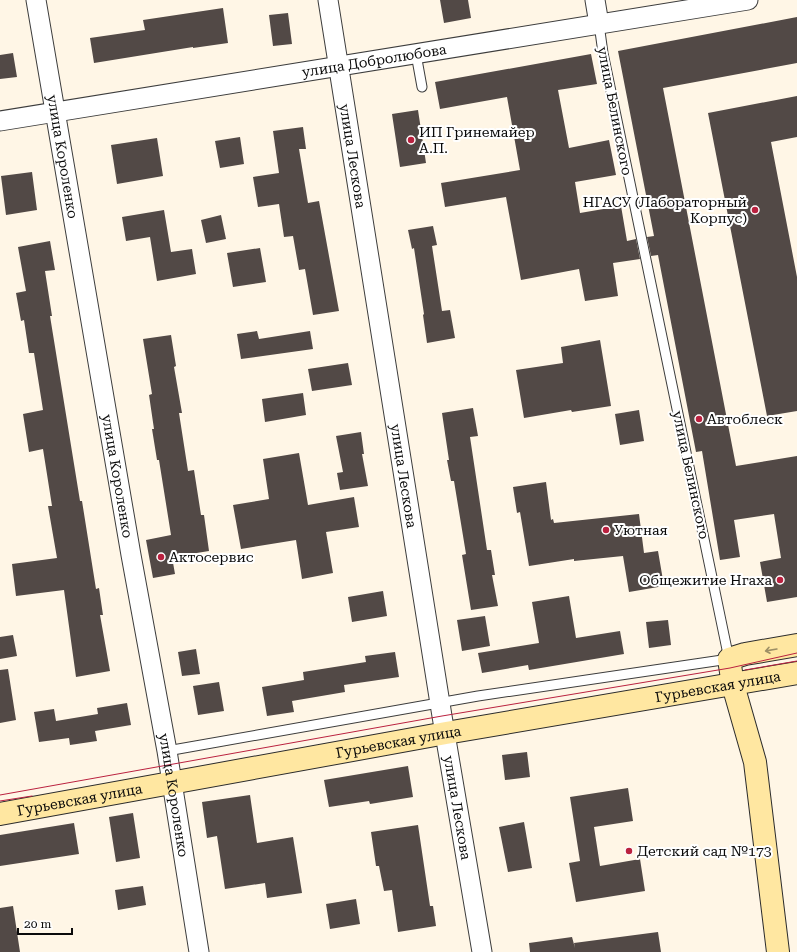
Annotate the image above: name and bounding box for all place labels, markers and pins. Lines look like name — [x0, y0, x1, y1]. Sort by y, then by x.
place label: ИП Гринемайер А.П. — [419, 124, 535, 156]
marker: ИП Гринемайер А.П. — [406, 135, 416, 145]
place label: НГАСУ (Лабораторный Корпус) — [583, 194, 747, 226]
marker: НГАСУ (Лабораторный Корпус) — [750, 205, 760, 215]
place label: Автоблеск — [707, 411, 783, 427]
marker: Автоблеск — [694, 414, 704, 424]
place label: Уютная — [614, 522, 668, 538]
marker: Уютная — [601, 525, 611, 535]
place label: Актосервис — [169, 549, 254, 565]
marker: Актосервис — [156, 552, 166, 562]
place label: Общежитие Нгаха — [639, 572, 772, 588]
marker: Общежитие Нгаха — [775, 575, 785, 585]
place label: Детский сад №173 — [637, 843, 772, 859]
marker: Детский сад №173 — [624, 846, 634, 856]

